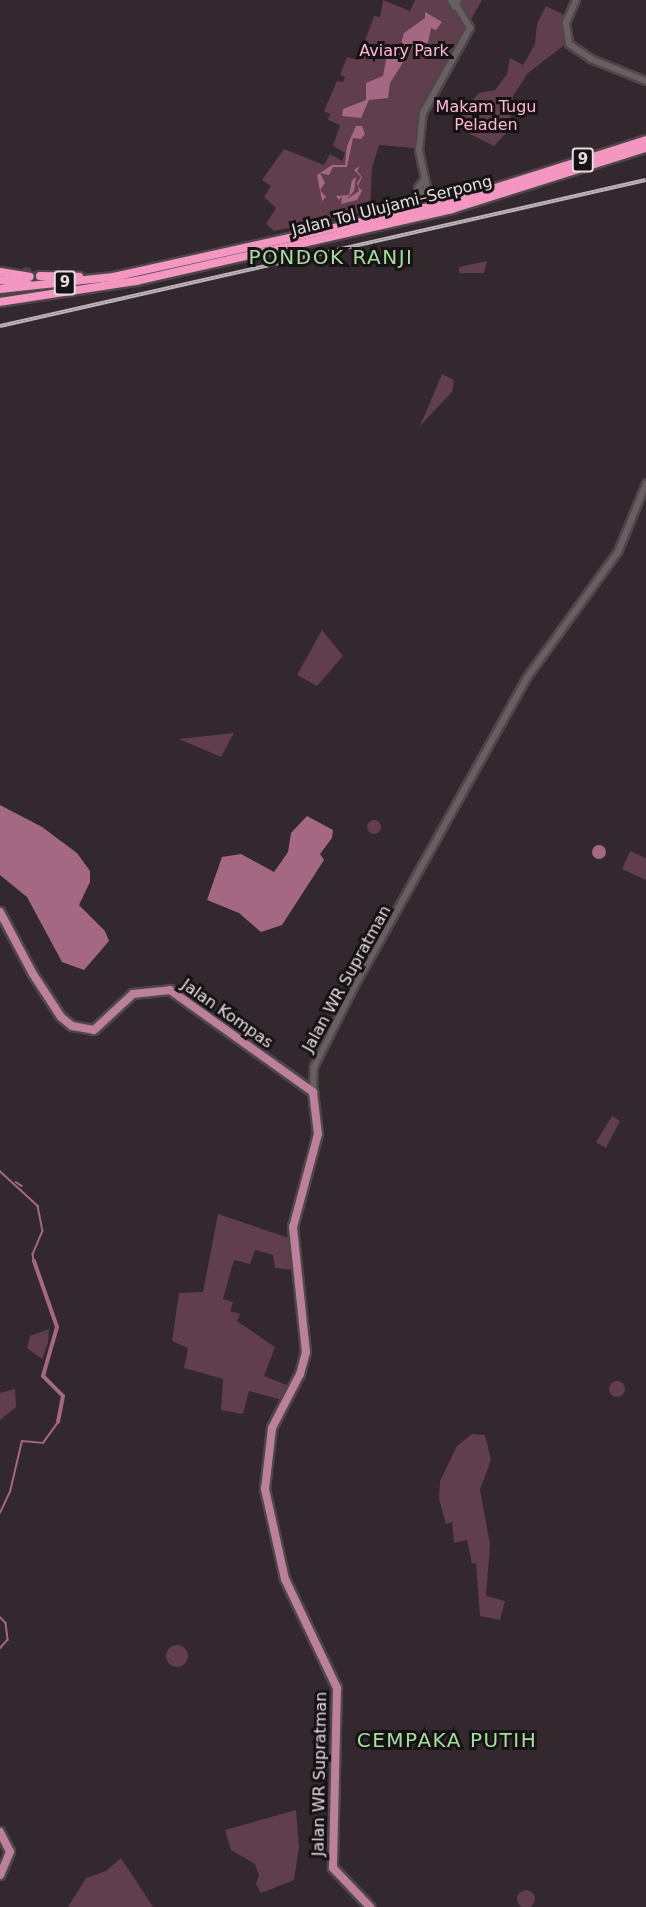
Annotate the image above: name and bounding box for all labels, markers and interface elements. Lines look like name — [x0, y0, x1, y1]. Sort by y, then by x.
park label: Aviary Park — [359, 41, 449, 61]
park label: Makam Tugu Peladen — [436, 97, 536, 135]
road number: 9 — [571, 148, 595, 172]
street label: Jalan Tol Ulujami–Serpong — [290, 172, 494, 240]
district label: PONDOK RANJI — [249, 245, 413, 269]
road number: 9 — [53, 271, 77, 295]
street label: Jalan WR Supratman — [299, 902, 395, 1056]
street label: Jalan Kompas — [178, 975, 276, 1053]
street label: Jalan WR Supratman — [309, 1692, 331, 1856]
district label: CEMPAKA PUTIH — [357, 1728, 537, 1752]

